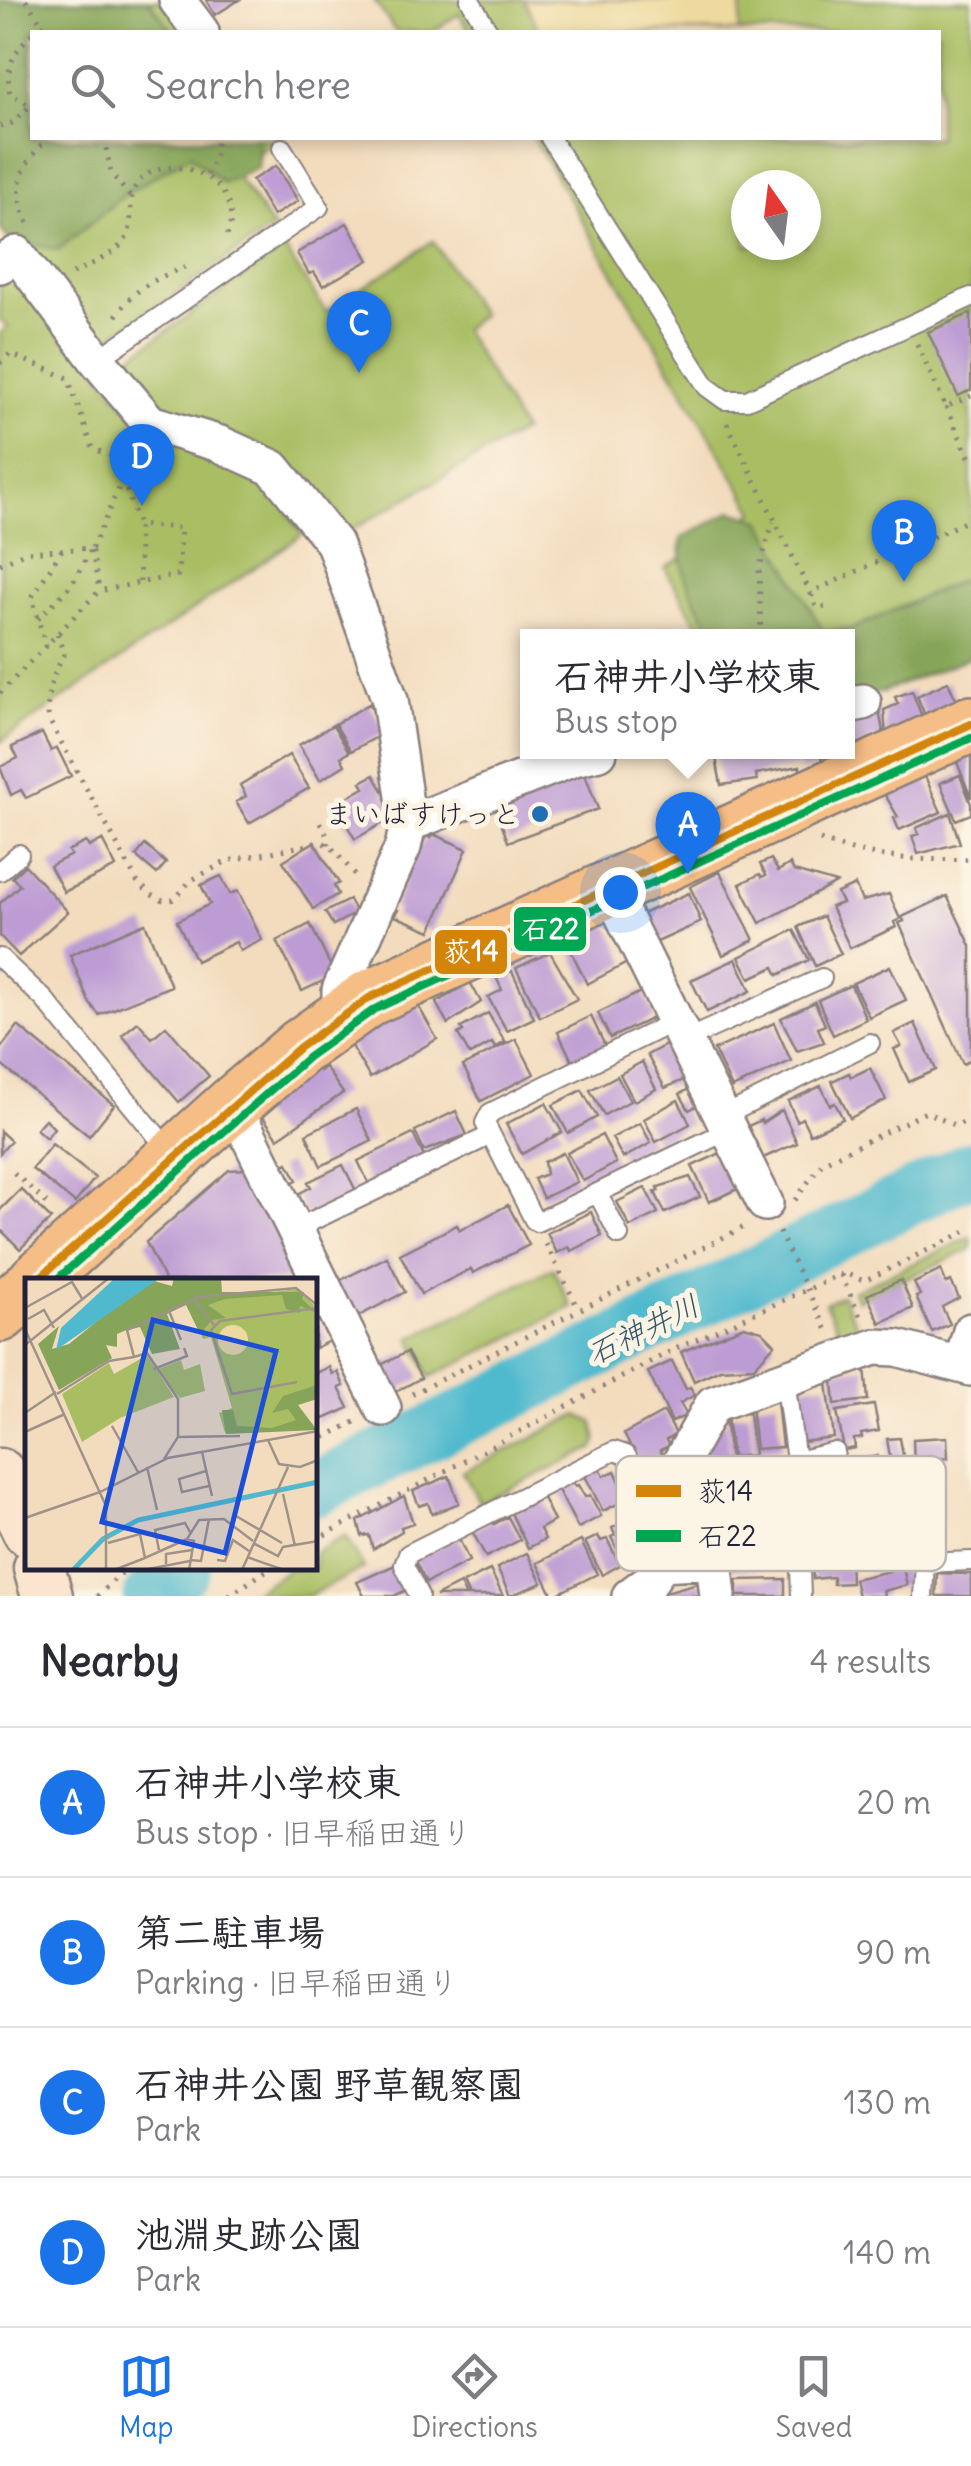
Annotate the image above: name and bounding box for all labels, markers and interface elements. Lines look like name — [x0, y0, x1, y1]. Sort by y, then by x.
search box — [30, 30, 941, 140]
icon: search — [65, 58, 120, 113]
text: Search here — [145, 62, 351, 109]
north arrow — [731, 170, 821, 260]
pin: C — [326, 290, 392, 373]
pin: D — [110, 424, 174, 506]
pin: B — [872, 500, 936, 582]
popup — [520, 629, 855, 759]
text: 石神井小学校東 — [554, 653, 821, 700]
text: Bus stop — [554, 701, 678, 742]
pin: A — [656, 792, 720, 874]
place label: まいばすけっと — [325, 796, 520, 832]
marker: まいばすけっと — [529, 803, 551, 825]
your location — [595, 867, 646, 918]
line badge: 石22 — [512, 905, 588, 953]
text: 石22 — [521, 911, 579, 947]
line badge: 荻14 — [433, 928, 509, 976]
text: 荻14 — [443, 933, 499, 969]
inset map — [25, 1278, 318, 1571]
water label: 石神井川 — [581, 1286, 705, 1372]
legend — [616, 1456, 946, 1571]
text: 荻14 — [698, 1473, 753, 1509]
text: 石22 — [698, 1518, 757, 1554]
text: Nearby — [40, 1635, 179, 1687]
text: 4 results — [810, 1641, 931, 1682]
text: 石神井小学校東 — [135, 1759, 401, 1806]
text: A — [62, 1782, 83, 1823]
text: 20 m — [857, 1782, 931, 1823]
text: Bus stop · 旧早稲田通り — [135, 1812, 473, 1853]
text: 第二駐車場 — [135, 1909, 325, 1956]
text: B — [62, 1932, 83, 1973]
text: 90 m — [856, 1932, 931, 1973]
text: Parking · 旧早稲田通り — [135, 1962, 459, 2003]
text: 石神井公園 野草観察園 — [135, 2061, 524, 2108]
text: C — [62, 2082, 83, 2123]
text: 130 m — [843, 2082, 931, 2123]
text: Park — [135, 2109, 201, 2150]
text: 池淵史跡公園 — [135, 2211, 363, 2258]
text: D — [61, 2232, 84, 2273]
text: 140 m — [843, 2232, 931, 2273]
text: Park — [135, 2259, 201, 2300]
tab: Map — [119, 2349, 174, 2445]
tab: Directions — [411, 2349, 538, 2445]
tab: Saved — [775, 2349, 852, 2445]

